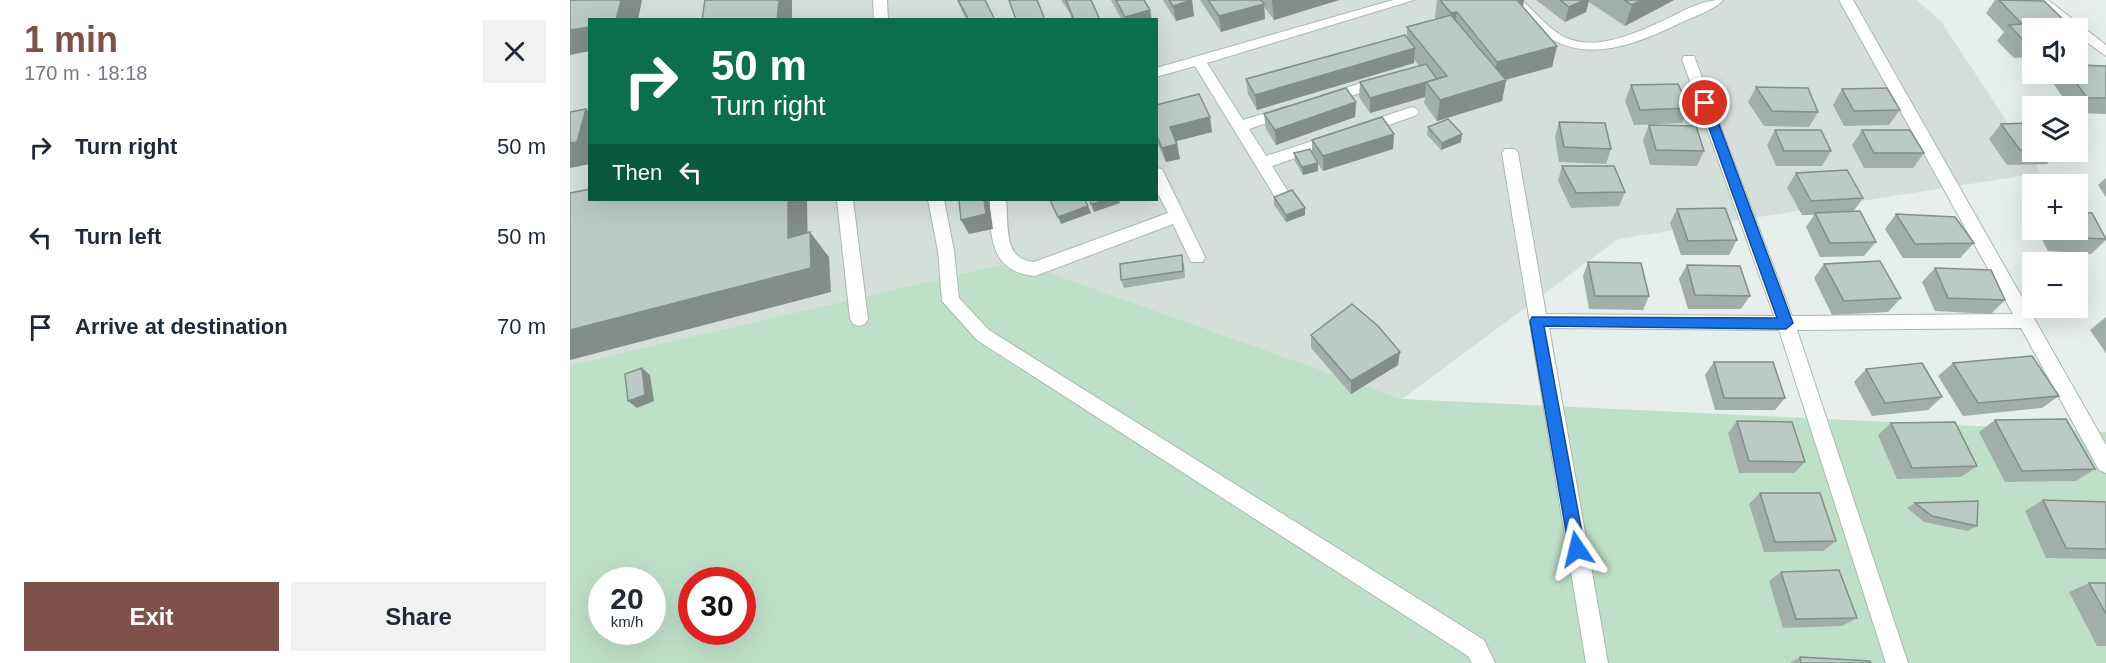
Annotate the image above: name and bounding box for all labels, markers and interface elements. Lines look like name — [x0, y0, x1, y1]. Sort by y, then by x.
map controls — [2022, 18, 2088, 318]
button: sound — [2022, 18, 2088, 84]
text: 1 min — [24, 19, 118, 60]
button: close — [483, 20, 546, 83]
icon: right — [612, 42, 690, 120]
text: 50 m — [711, 42, 807, 89]
text: 170 m · 18:18 — [24, 62, 147, 84]
pin — [1679, 77, 1730, 128]
icon: arrive — [1688, 86, 1721, 119]
text: Turn right — [711, 91, 826, 121]
button: layers — [2022, 96, 2088, 162]
icon: right — [24, 131, 57, 164]
text: Turn right — [75, 134, 177, 159]
text: 50 m — [497, 134, 546, 159]
icon: left — [674, 156, 707, 189]
text: Then — [612, 160, 662, 185]
button: + — [2022, 174, 2088, 240]
icon: left — [24, 221, 57, 254]
text: Turn left — [75, 224, 161, 249]
text: 50 m — [497, 224, 546, 249]
button: − — [2022, 252, 2088, 318]
icon: arrive — [24, 311, 57, 344]
text: Arrive at destination — [75, 314, 288, 339]
text: 70 m — [497, 314, 546, 339]
position arrow — [1545, 517, 1609, 581]
speed limit sign: 30 — [678, 567, 756, 645]
button: Exit — [24, 582, 279, 651]
button: Share — [291, 582, 546, 651]
text: 20 — [610, 582, 644, 615]
text: km/h — [611, 613, 643, 630]

